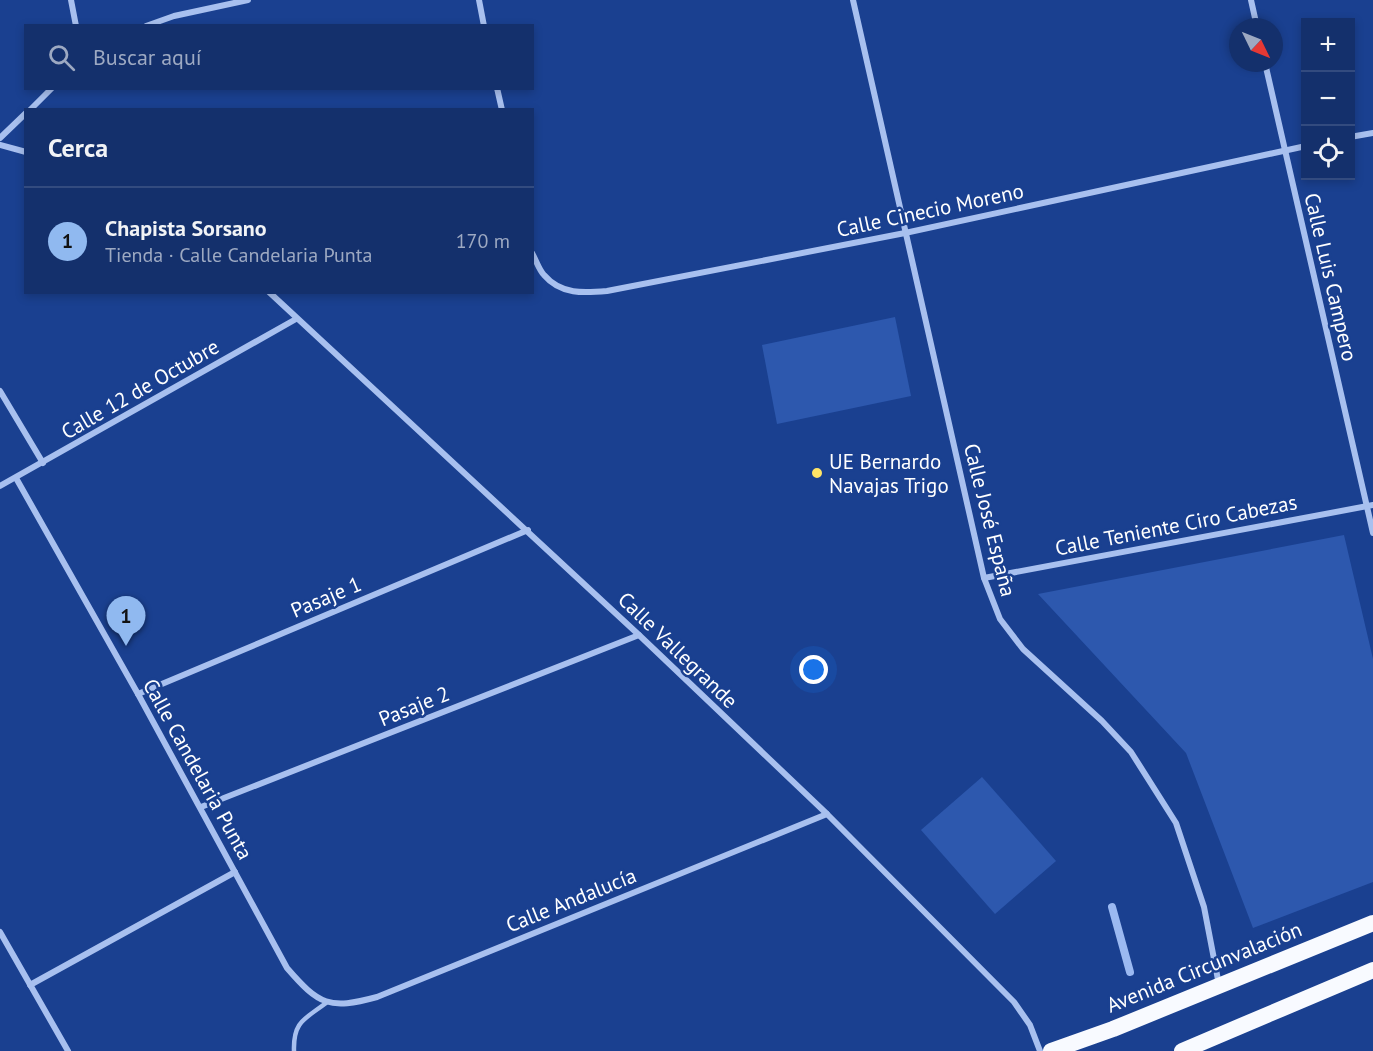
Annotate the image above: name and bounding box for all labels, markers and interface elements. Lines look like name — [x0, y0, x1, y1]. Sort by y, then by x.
north arrow — [1229, 18, 1283, 72]
map controls — [1301, 18, 1355, 180]
button: + — [1301, 18, 1355, 72]
search box — [24, 24, 534, 90]
icon: search — [45, 41, 78, 74]
text: Buscar aquí — [93, 43, 202, 71]
button: − — [1301, 72, 1355, 126]
button: locate — [1301, 126, 1355, 180]
text: Cerca — [48, 131, 108, 164]
street label: Calle Cinecio Moreno — [834, 177, 1026, 243]
street label: Calle Luis Campero — [1299, 190, 1363, 364]
text: Chapista Sorsano — [105, 214, 267, 242]
text: 1 — [62, 228, 73, 254]
text: 170 m — [456, 228, 510, 254]
text: Tienda · Calle Candelaria Punta — [105, 242, 372, 268]
street label: Calle 12 de Octubre — [56, 333, 224, 445]
street label: Calle José España — [958, 441, 1022, 599]
place label: UE Bernardo Navajas Trigo — [829, 448, 949, 499]
marker: UE Bernardo Navajas Trigo — [810, 466, 824, 480]
street label: Calle Teniente Ciro Cabezas — [1053, 488, 1299, 562]
street label: Pasaje 1 — [287, 570, 365, 624]
street label: Calle Vallegrande — [612, 586, 744, 714]
pin: 1 — [106, 596, 146, 646]
your location — [799, 655, 828, 684]
street label: Calle Candelaria Punta — [137, 674, 259, 864]
street label: Pasaje 2 — [375, 680, 453, 732]
street label: Calle Andalucía — [502, 862, 640, 938]
street label: Avenida Circunvalación — [1102, 915, 1306, 1019]

